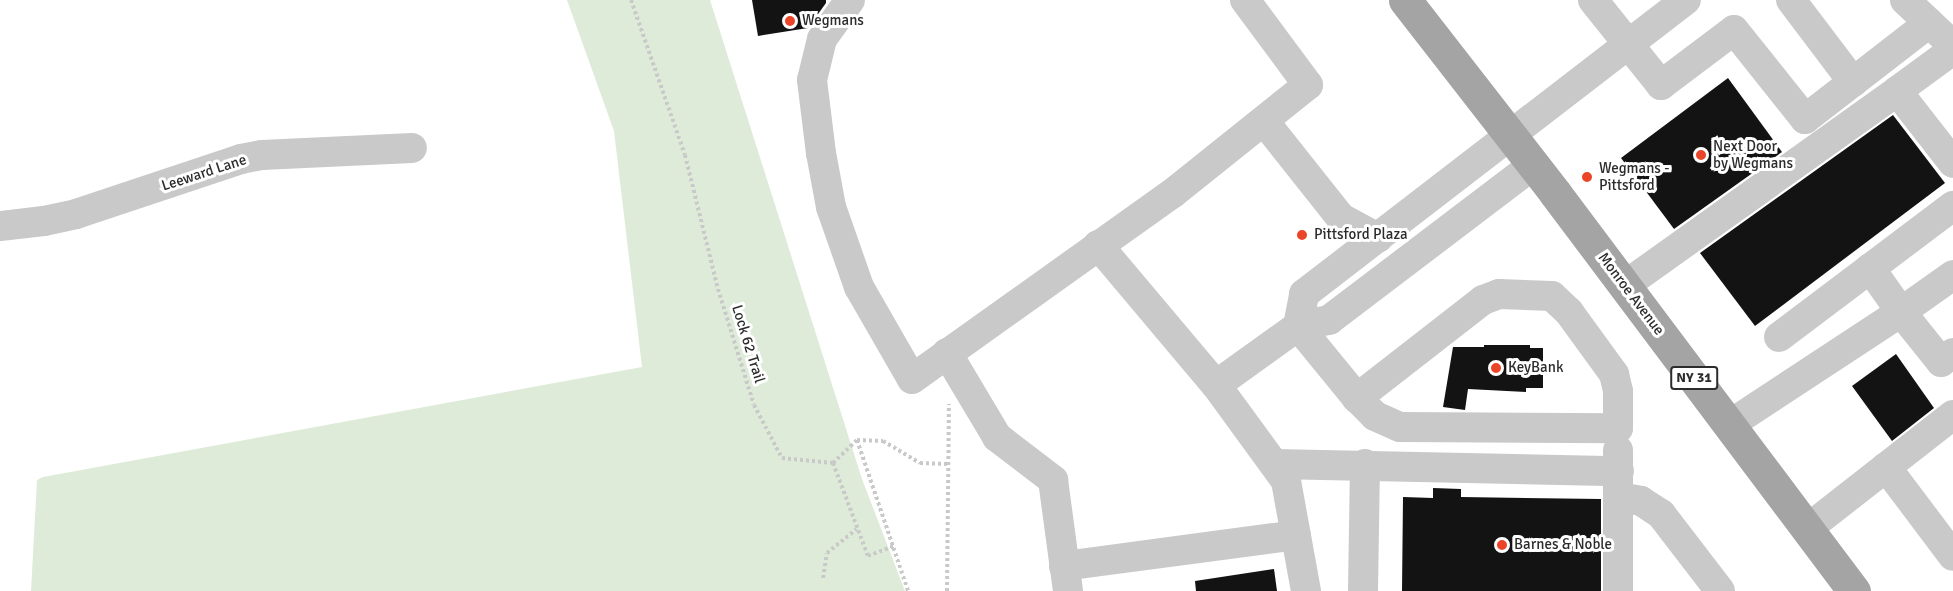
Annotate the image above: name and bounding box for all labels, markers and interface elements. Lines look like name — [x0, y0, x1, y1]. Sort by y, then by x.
place label: Wegmans — [802, 12, 864, 30]
marker: Wegmans — [783, 14, 797, 28]
place label: Next Door by Wegmans — [1713, 137, 1793, 172]
marker: Next Door by Wegmans — [1694, 148, 1708, 162]
street label: Leeward Lane — [159, 151, 249, 195]
place label: Wegmans - Pittsford — [1599, 159, 1669, 194]
marker: Wegmans - Pittsford — [1580, 170, 1594, 184]
place label: Pittsford Plaza — [1314, 226, 1408, 244]
marker: Pittsford Plaza — [1295, 228, 1309, 242]
street label: Monroe Avenue — [1594, 249, 1668, 339]
street label: Lock 62 Trail — [728, 303, 768, 385]
place label: KeyBank — [1508, 359, 1563, 377]
marker: KeyBank — [1489, 361, 1503, 375]
road number: NY 31 — [1670, 367, 1718, 389]
place label: Barnes & Noble — [1514, 536, 1612, 554]
marker: Barnes & Noble — [1495, 538, 1509, 552]

